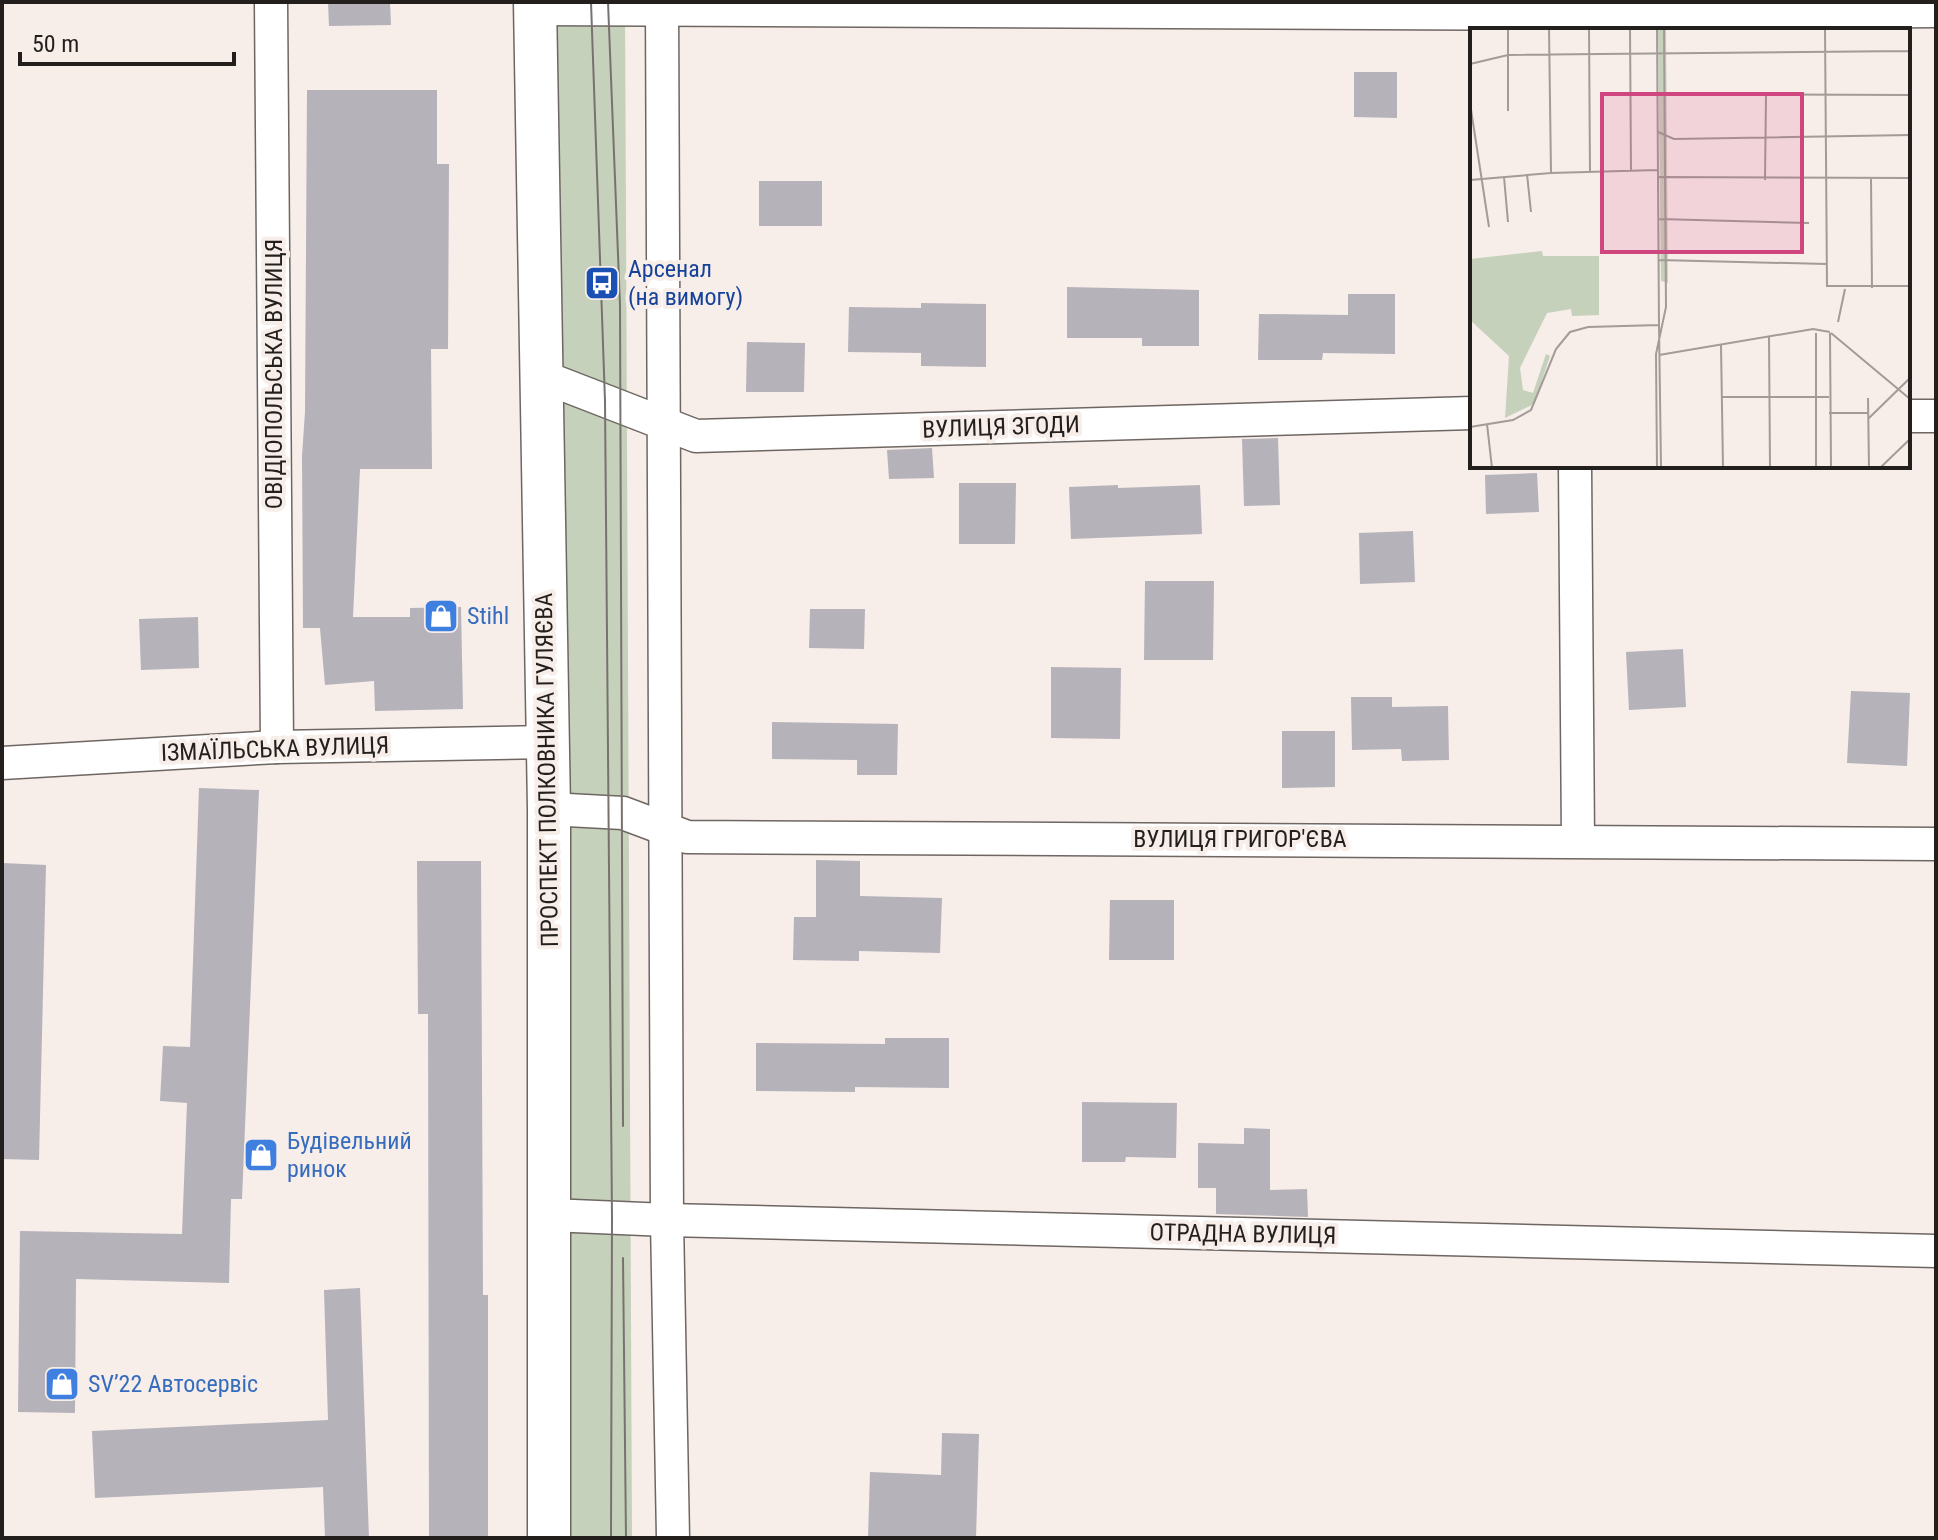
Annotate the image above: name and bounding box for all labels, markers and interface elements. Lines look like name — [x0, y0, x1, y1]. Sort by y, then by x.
scale bar — [20, 16, 234, 66]
inset map — [1470, 28, 1910, 468]
text: 50 m — [32, 30, 79, 58]
street label: ОВІДІОПОЛЬСЬКА ВУЛИЦЯ — [260, 239, 288, 509]
place label: Арсенал (на вимогу) — [628, 255, 743, 311]
bus stop icon: Арсенал (на вимогу) — [583, 264, 621, 302]
street label: ВУЛИЦЯ ЗГОДИ — [922, 410, 1080, 444]
street label: ПРОСПЕКТ ПОЛКОВНИКА ГУЛЯЄВА — [530, 592, 564, 947]
shop icon: Stihl — [422, 597, 460, 635]
place label: Stihl — [467, 602, 509, 630]
street label: ІЗМАЇЛЬСЬКА ВУЛИЦЯ — [160, 731, 390, 767]
street label: ВУЛИЦЯ ГРИГОР'ЄВА — [1133, 825, 1347, 853]
place label: Будівельний ринок — [287, 1127, 412, 1183]
shop icon: Будівельний ринок — [242, 1136, 280, 1174]
street label: ОТРАДНА ВУЛИЦЯ — [1149, 1218, 1337, 1250]
shop icon: SV’22 Автосервіс — [43, 1365, 81, 1403]
place label: SV’22 Автосервіс — [88, 1370, 258, 1398]

